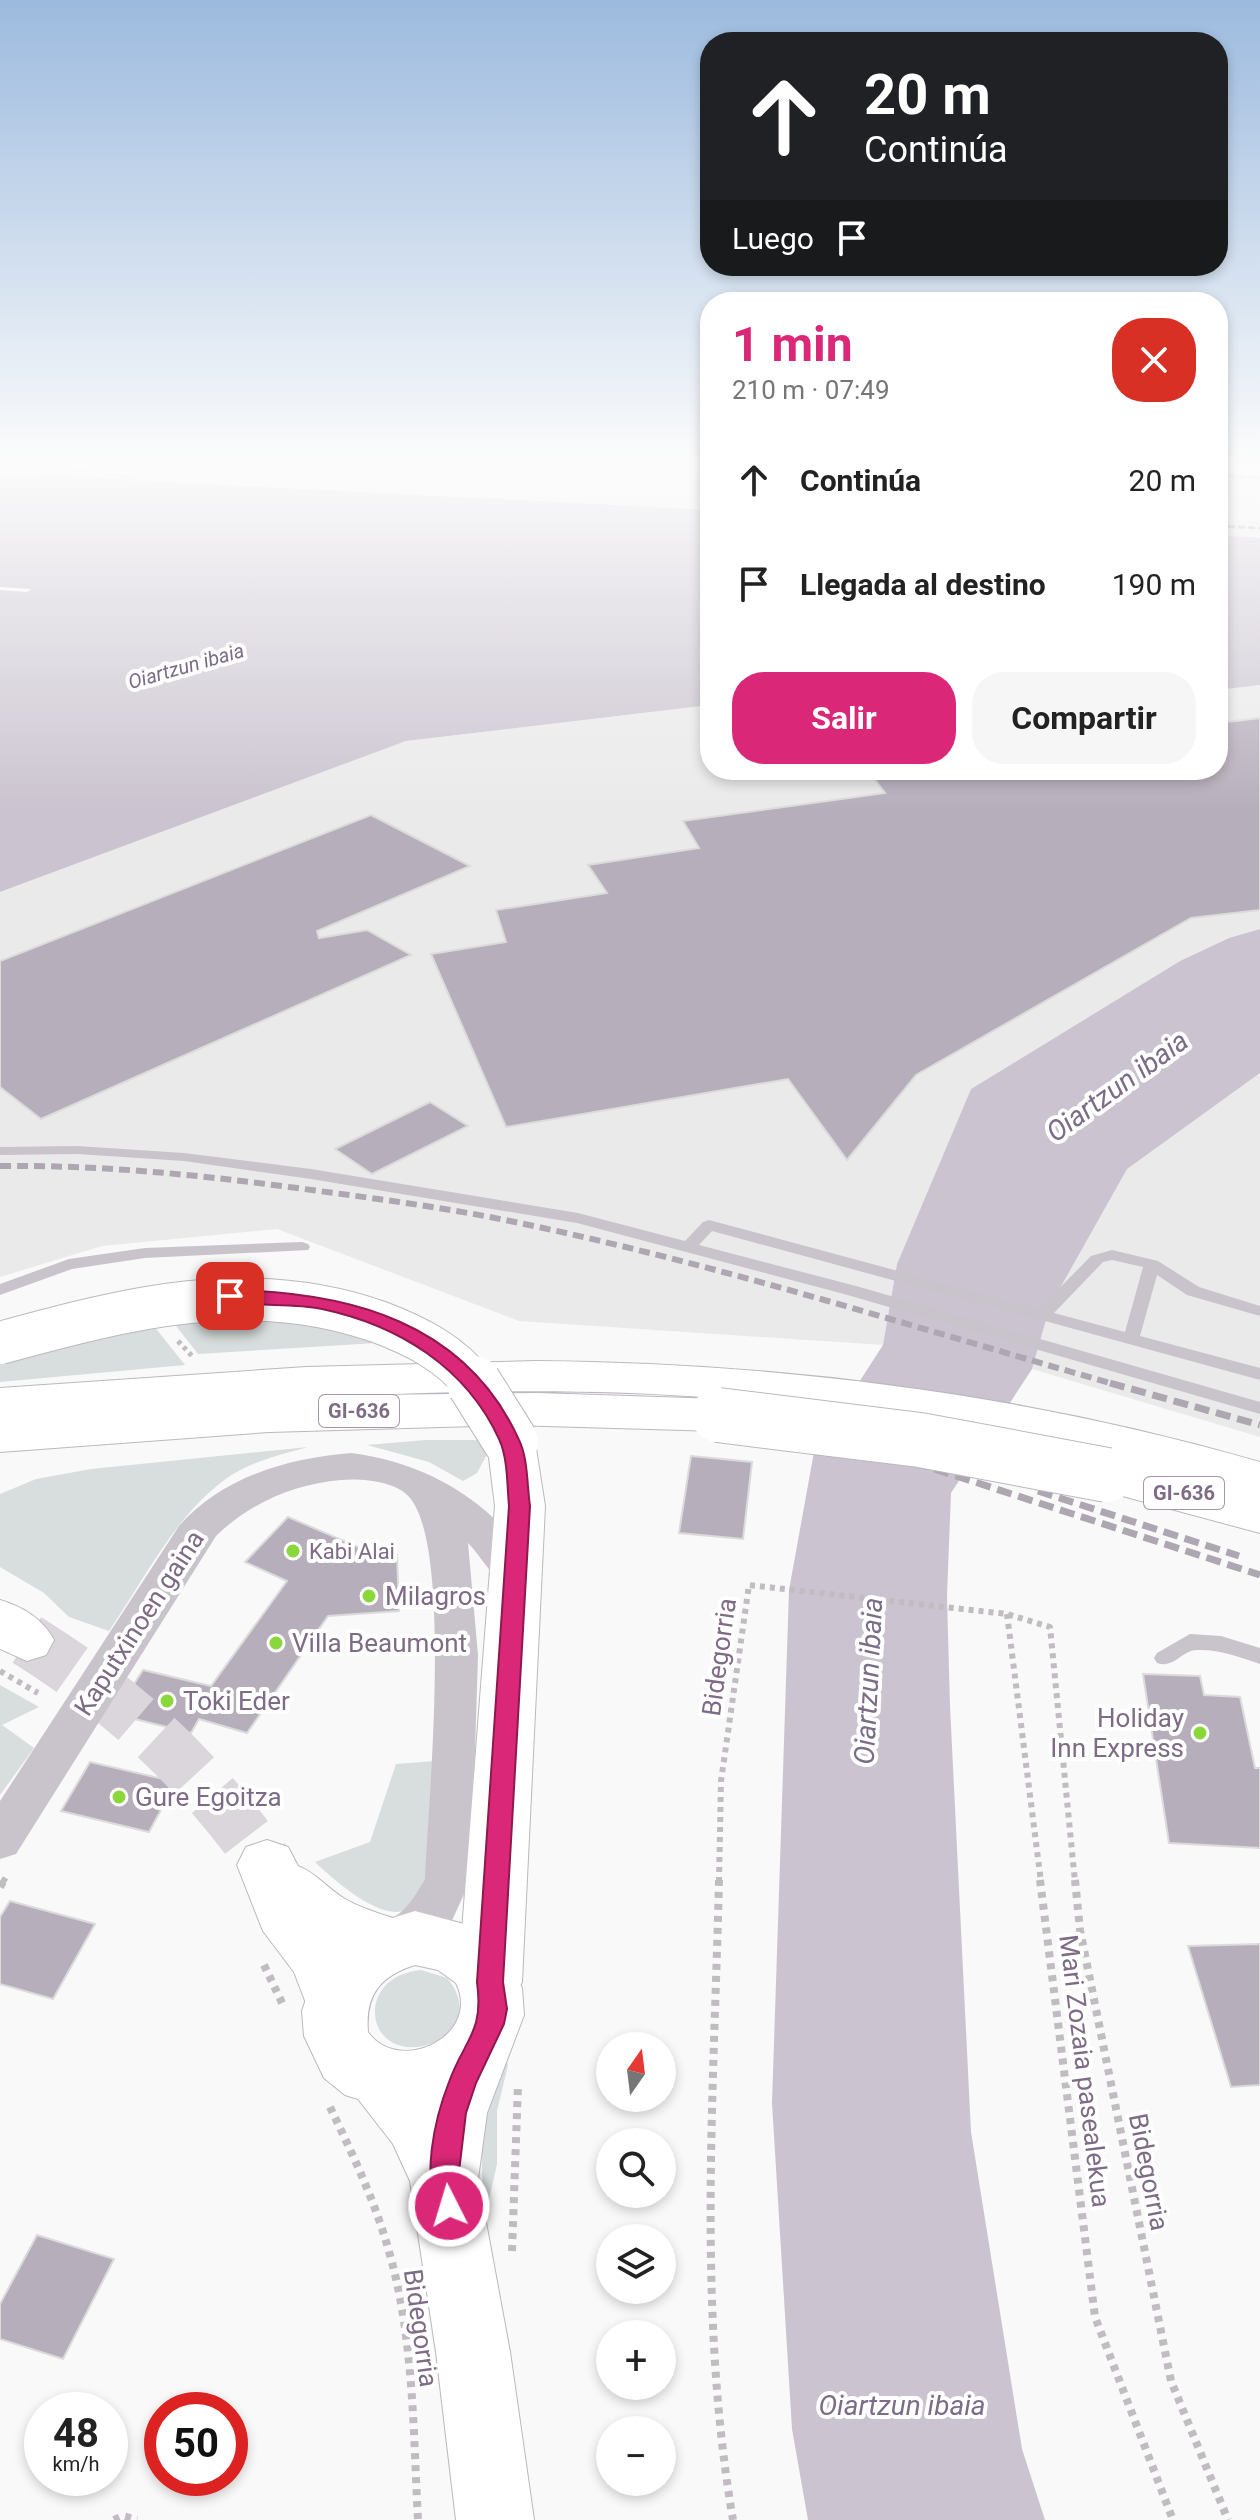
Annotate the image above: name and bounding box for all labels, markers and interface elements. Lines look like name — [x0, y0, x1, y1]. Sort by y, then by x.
text: 20 m — [864, 62, 991, 128]
icon: ahead — [732, 64, 836, 168]
text: Continúa — [864, 129, 1008, 171]
icon: arrive — [830, 216, 874, 260]
text: Luego — [732, 221, 814, 256]
text: 1 min — [732, 316, 853, 373]
button: close — [1112, 318, 1196, 402]
text: 210 m · 07:49 — [732, 375, 890, 405]
icon: ahead — [732, 458, 776, 502]
text: Continúa — [800, 463, 921, 498]
text: 20 m — [1129, 463, 1196, 498]
icon: arrive — [732, 562, 776, 606]
text: Llegada al destino — [800, 567, 1046, 602]
text: 190 m — [1112, 567, 1196, 602]
water label: Oiartzun ibaia — [125, 638, 247, 694]
button: Salir — [732, 672, 956, 764]
button: Compartir — [972, 672, 1196, 764]
water label: Oiartzun ibaia — [1040, 1024, 1195, 1149]
pin — [196, 1262, 264, 1330]
icon: arrive — [208, 1274, 252, 1318]
road number: GI-636 — [319, 1395, 399, 1427]
road number: GI-636 — [1144, 1477, 1224, 1509]
street label: Kaputxinoen gaina — [68, 1525, 210, 1721]
place label: Kabi Alai — [309, 1539, 395, 1564]
marker: Kabi Alai — [284, 1542, 302, 1560]
place label: Milagros — [385, 1581, 486, 1611]
marker: Milagros — [360, 1587, 378, 1605]
street label: Bidegorria — [696, 1596, 742, 1718]
water label: Oiartzun ibaia — [848, 1597, 889, 1765]
place label: Villa Beaumont — [292, 1628, 467, 1658]
marker: Villa Beaumont — [267, 1634, 285, 1652]
place label: Toki Eder — [183, 1686, 290, 1716]
marker: Toki Eder — [158, 1692, 176, 1710]
place label: Holiday Inn Express — [1050, 1703, 1184, 1763]
marker: Holiday Inn Express — [1191, 1724, 1209, 1742]
place label: Gure Egoitza — [135, 1782, 282, 1812]
marker: Gure Egoitza — [110, 1788, 128, 1806]
street label: Mari Zozaia pasealekua — [1053, 1933, 1117, 2209]
north arrow — [596, 2032, 676, 2112]
map controls — [596, 2032, 676, 2496]
street label: Bidegorria — [1123, 2111, 1175, 2233]
button: search — [596, 2128, 676, 2208]
position arrow — [407, 2164, 491, 2248]
button: layers — [596, 2224, 676, 2304]
street label: Bidegorria — [398, 2267, 444, 2389]
button: + — [596, 2320, 676, 2400]
water label: Oiartzun ibaia — [818, 2389, 986, 2422]
speed limit sign: 50 — [144, 2392, 248, 2496]
text: 48 — [53, 2410, 99, 2457]
button: − — [596, 2416, 676, 2496]
text: km/h — [53, 2452, 99, 2476]

